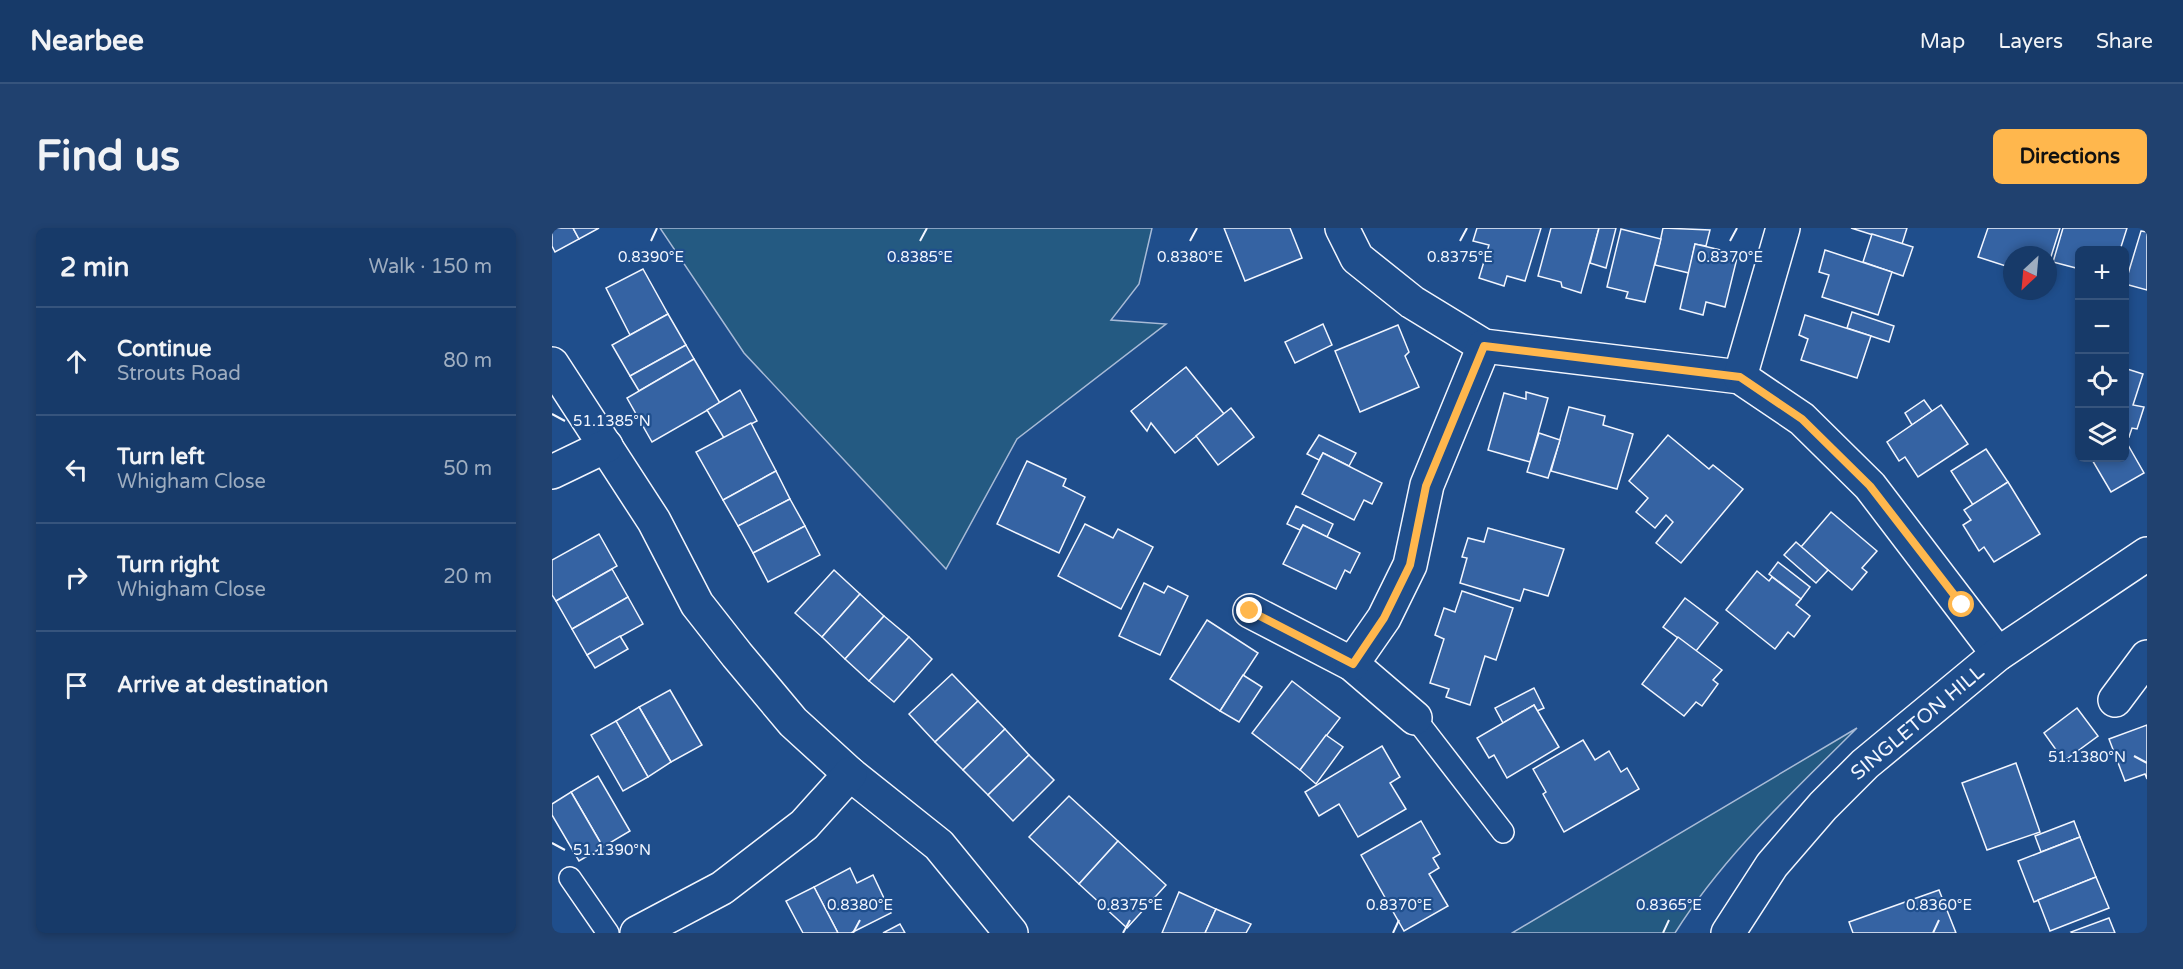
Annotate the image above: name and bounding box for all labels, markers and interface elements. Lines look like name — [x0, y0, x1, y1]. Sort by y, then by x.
text: Nearbee — [30, 24, 144, 58]
text: Map — [1920, 29, 1965, 54]
text: Layers — [1998, 29, 2063, 54]
text: Share — [2096, 29, 2153, 54]
button: Directions — [1993, 129, 2147, 184]
text: Find us — [36, 131, 180, 182]
north arrow — [2003, 246, 2057, 300]
map controls — [2075, 246, 2129, 462]
button: + — [2075, 246, 2129, 300]
text: 0.8390°E — [618, 248, 684, 266]
text: 0.8385°E — [887, 248, 953, 266]
text: 0.8380°E — [1157, 248, 1223, 266]
text: 0.8375°E — [1427, 248, 1493, 266]
text: 0.8370°E — [1697, 248, 1763, 266]
text: 2 min — [60, 252, 129, 283]
text: Walk · 150 m — [369, 255, 492, 279]
button: − — [2075, 300, 2129, 354]
text: Continue — [117, 336, 212, 362]
icon: ahead — [60, 345, 93, 378]
text: 80 m — [443, 349, 492, 373]
button: locate — [2075, 354, 2129, 408]
text: Strouts Road — [117, 362, 241, 386]
button: layers — [2075, 408, 2129, 462]
text: 51.1385°N — [573, 412, 651, 430]
text: Turn left — [117, 444, 205, 470]
icon: left — [60, 453, 93, 486]
text: 50 m — [443, 457, 492, 481]
text: Whigham Close — [117, 470, 266, 494]
text: Turn right — [117, 552, 219, 578]
icon: right — [60, 561, 93, 594]
text: 20 m — [443, 565, 492, 589]
text: Whigham Close — [117, 578, 266, 602]
route start — [1948, 591, 1974, 617]
route end — [1236, 597, 1262, 623]
street label: SINGLETON HILL — [1846, 660, 1990, 785]
icon: arrive — [60, 669, 93, 702]
text: Arrive at destination — [117, 672, 328, 698]
text: 51.1380°N — [2048, 748, 2126, 766]
text: 51.1390°N — [573, 841, 651, 859]
text: 0.8380°E — [827, 896, 893, 914]
text: 0.8375°E — [1097, 896, 1163, 914]
text: 0.8370°E — [1366, 896, 1432, 914]
text: 0.8365°E — [1636, 896, 1702, 914]
text: 0.8360°E — [1906, 896, 1972, 914]

